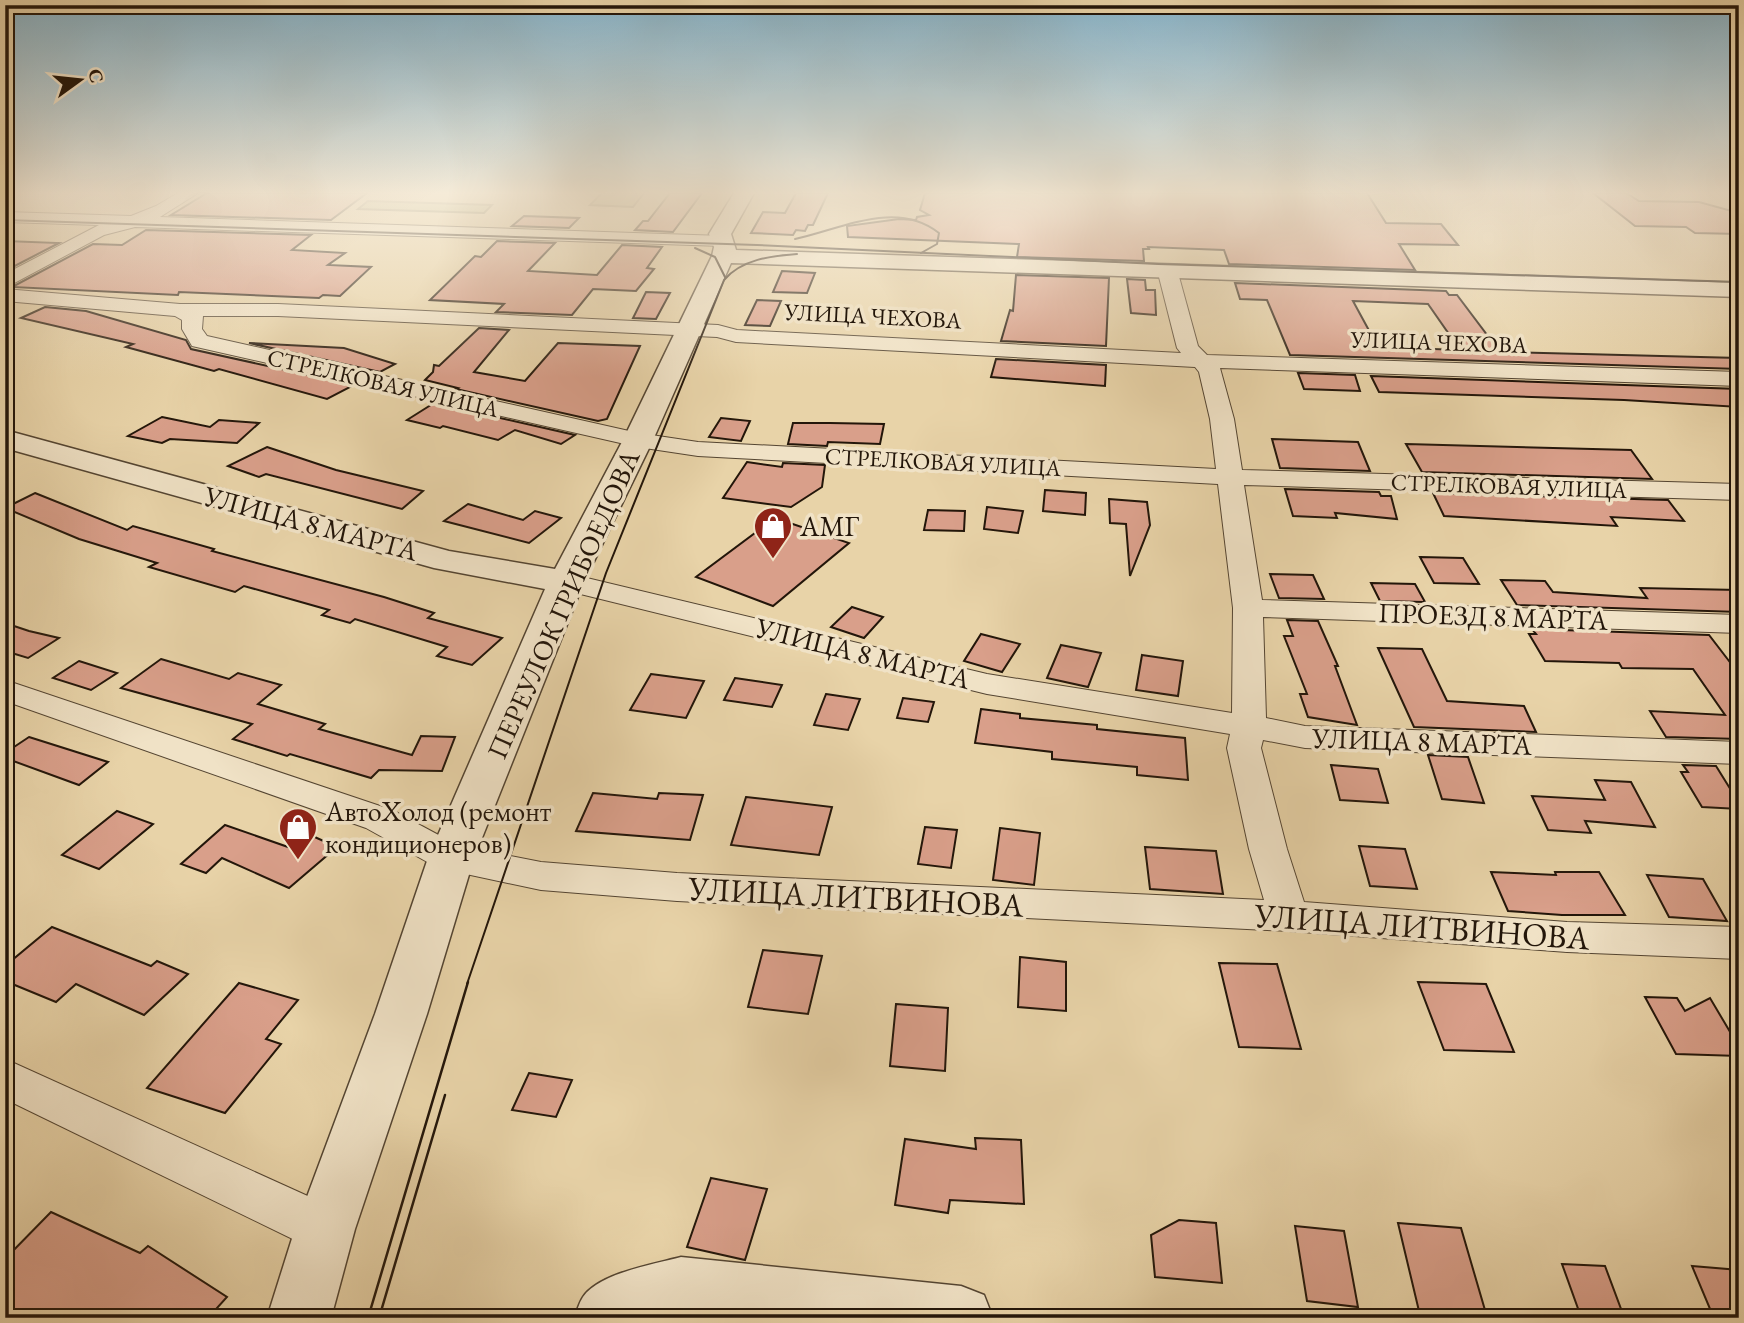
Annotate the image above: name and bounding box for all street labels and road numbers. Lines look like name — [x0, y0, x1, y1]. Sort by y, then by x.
street label: УЛИЦА ЧЕХОВА — [783, 296, 963, 336]
street label: УЛИЦА ЧЕХОВА — [1349, 324, 1529, 360]
street label: СТРЕЛКОВАЯ УЛИЦА — [264, 342, 503, 424]
street label: СТРЕЛКОВАЯ УЛИЦА — [824, 441, 1063, 483]
street label: ПЕРЕУЛОК ГРИБОЕДОВА — [478, 443, 648, 764]
street label: СТРЕЛКОВАЯ УЛИЦА — [1390, 467, 1629, 505]
street label: УЛИЦА 8 МАРТА — [199, 477, 422, 569]
street label: ПРОЕЗД 8 МАРТА — [1378, 594, 1609, 638]
street label: УЛИЦА 8 МАРТА — [751, 609, 975, 697]
street label: УЛИЦА 8 МАРТА — [1311, 719, 1533, 763]
street label: УЛИЦА ЛИТВИНОВА — [686, 866, 1025, 927]
street label: УЛИЦА ЛИТВИНОВА — [1252, 893, 1591, 960]

